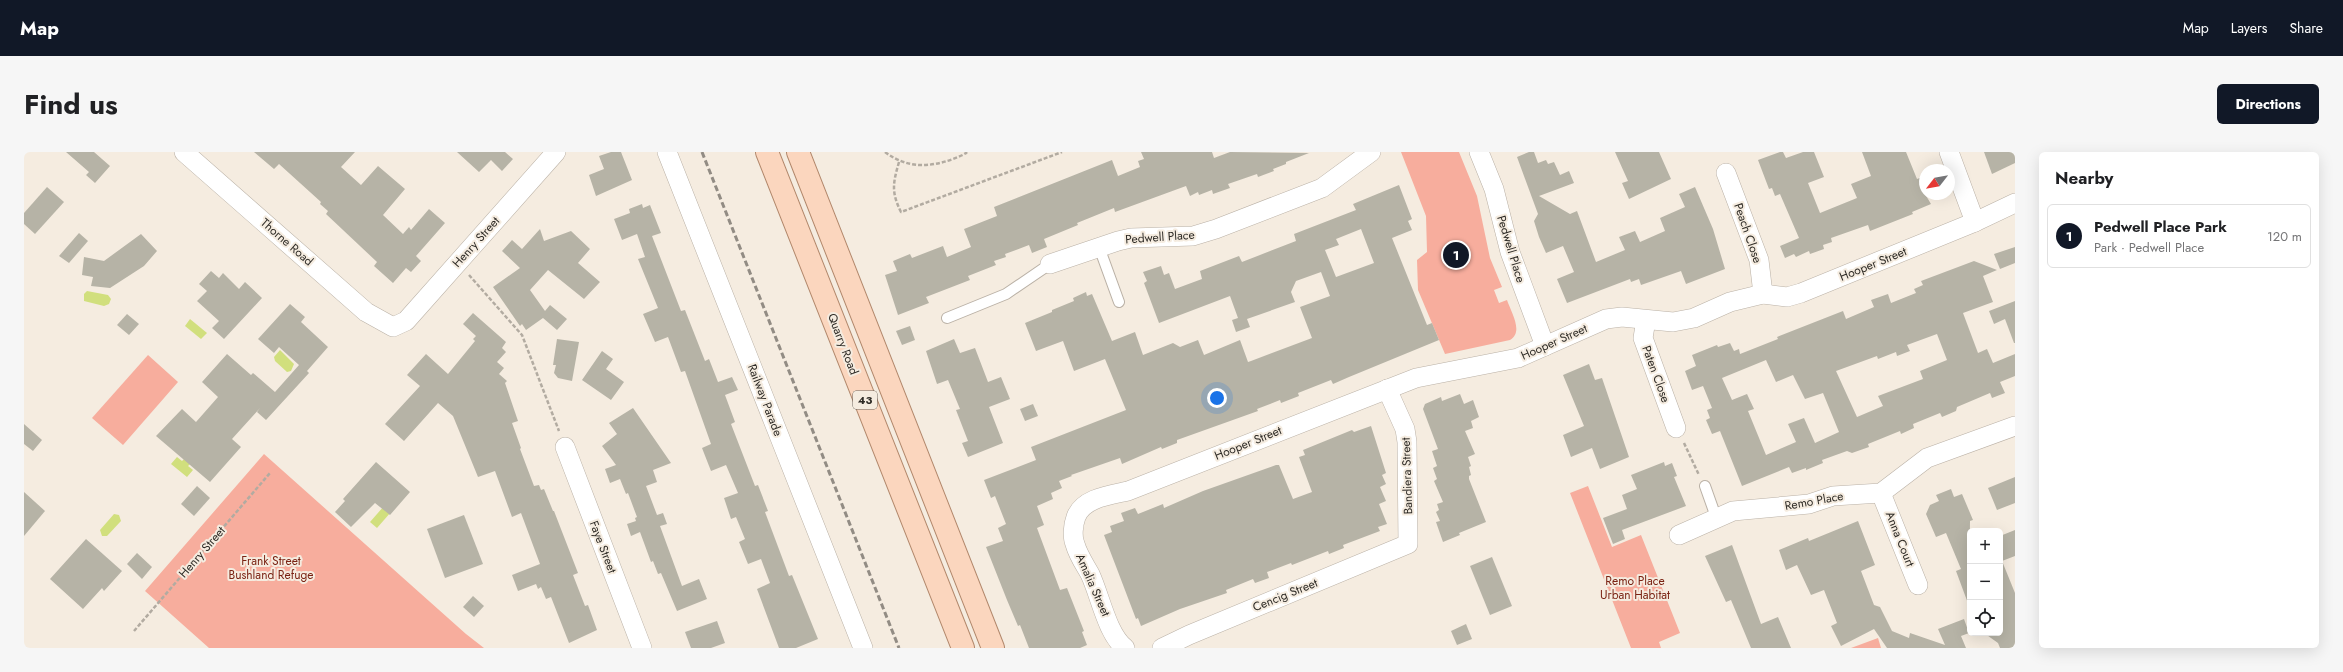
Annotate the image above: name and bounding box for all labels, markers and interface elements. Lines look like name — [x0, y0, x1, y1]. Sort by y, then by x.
text: Map — [20, 15, 59, 42]
text: Map — [2183, 18, 2209, 38]
text: Layers — [2231, 18, 2267, 38]
text: Share — [2289, 18, 2323, 38]
text: Find us — [24, 84, 118, 125]
button: Directions — [2217, 84, 2319, 124]
north arrow — [1919, 164, 1955, 200]
text: Nearby — [2055, 166, 2113, 190]
street label: Peach Close — [1729, 201, 1767, 265]
street label: Henry Street — [448, 212, 504, 271]
street label: Pedwell Place — [1492, 213, 1530, 285]
street label: Thorne Road — [257, 214, 317, 270]
text: Pedwell Place Park — [2094, 216, 2227, 238]
street label: Pedwell Place — [1125, 226, 1195, 248]
text: 1 — [2066, 227, 2072, 246]
text: 120 m — [2267, 227, 2302, 246]
text: Park · Pedwell Place — [2094, 238, 2204, 257]
pin: 1 — [1443, 240, 1469, 270]
street label: Hooper Street — [1837, 242, 1909, 286]
street label: Quarry Road — [823, 310, 863, 378]
street label: Hooper Street — [1518, 319, 1590, 365]
street label: Paten Close — [1637, 343, 1675, 405]
street label: Railway Parade — [743, 361, 787, 439]
your location — [1207, 388, 1227, 408]
road number: 43 — [853, 391, 877, 409]
street label: Hooper Street — [1212, 421, 1284, 465]
street label: Bandiera Street — [1397, 437, 1417, 515]
street label: Remo Place — [1783, 487, 1845, 515]
street label: Anna Court — [1881, 509, 1919, 569]
street label: Faye Street — [585, 518, 621, 576]
street label: Henry Street — [175, 522, 230, 582]
map controls — [1967, 528, 2003, 636]
button: + — [1967, 528, 2003, 564]
street label: Amalia Street — [1071, 551, 1115, 619]
park label: Frank Street Bushland Refuge — [228, 552, 314, 584]
button: − — [1967, 564, 2003, 600]
park label: Remo Place Urban Habitat — [1600, 572, 1670, 604]
street label: Cencig Street — [1250, 574, 1320, 616]
button: locate — [1967, 600, 2003, 636]

